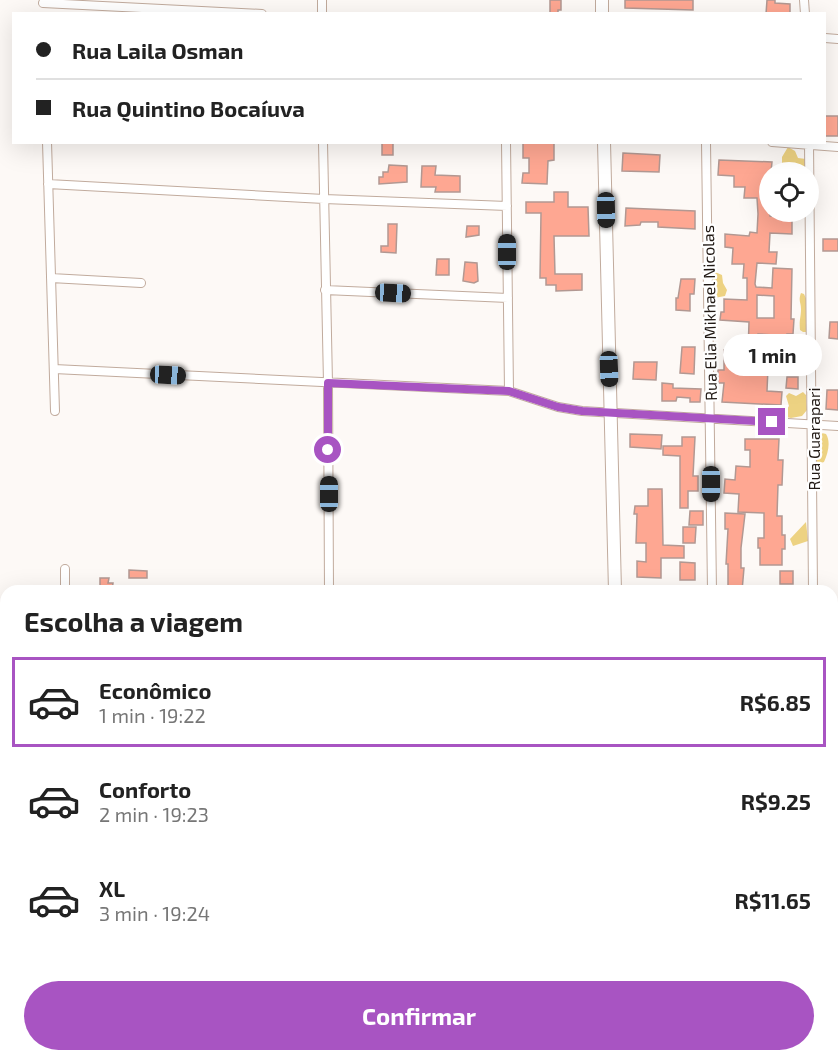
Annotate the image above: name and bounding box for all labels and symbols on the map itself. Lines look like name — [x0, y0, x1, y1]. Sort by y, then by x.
car — [597, 192, 615, 228]
street label: Rua Elia Mikhael Nicolas — [698, 225, 720, 401]
car — [498, 234, 516, 270]
car — [375, 283, 411, 303]
callout: 1 min — [722, 335, 822, 377]
car — [599, 351, 619, 387]
car — [150, 365, 186, 385]
street label: Rua Guarapari — [804, 388, 823, 490]
route end — [758, 408, 785, 435]
route start — [314, 436, 341, 463]
car — [702, 466, 720, 502]
car — [320, 476, 338, 512]

